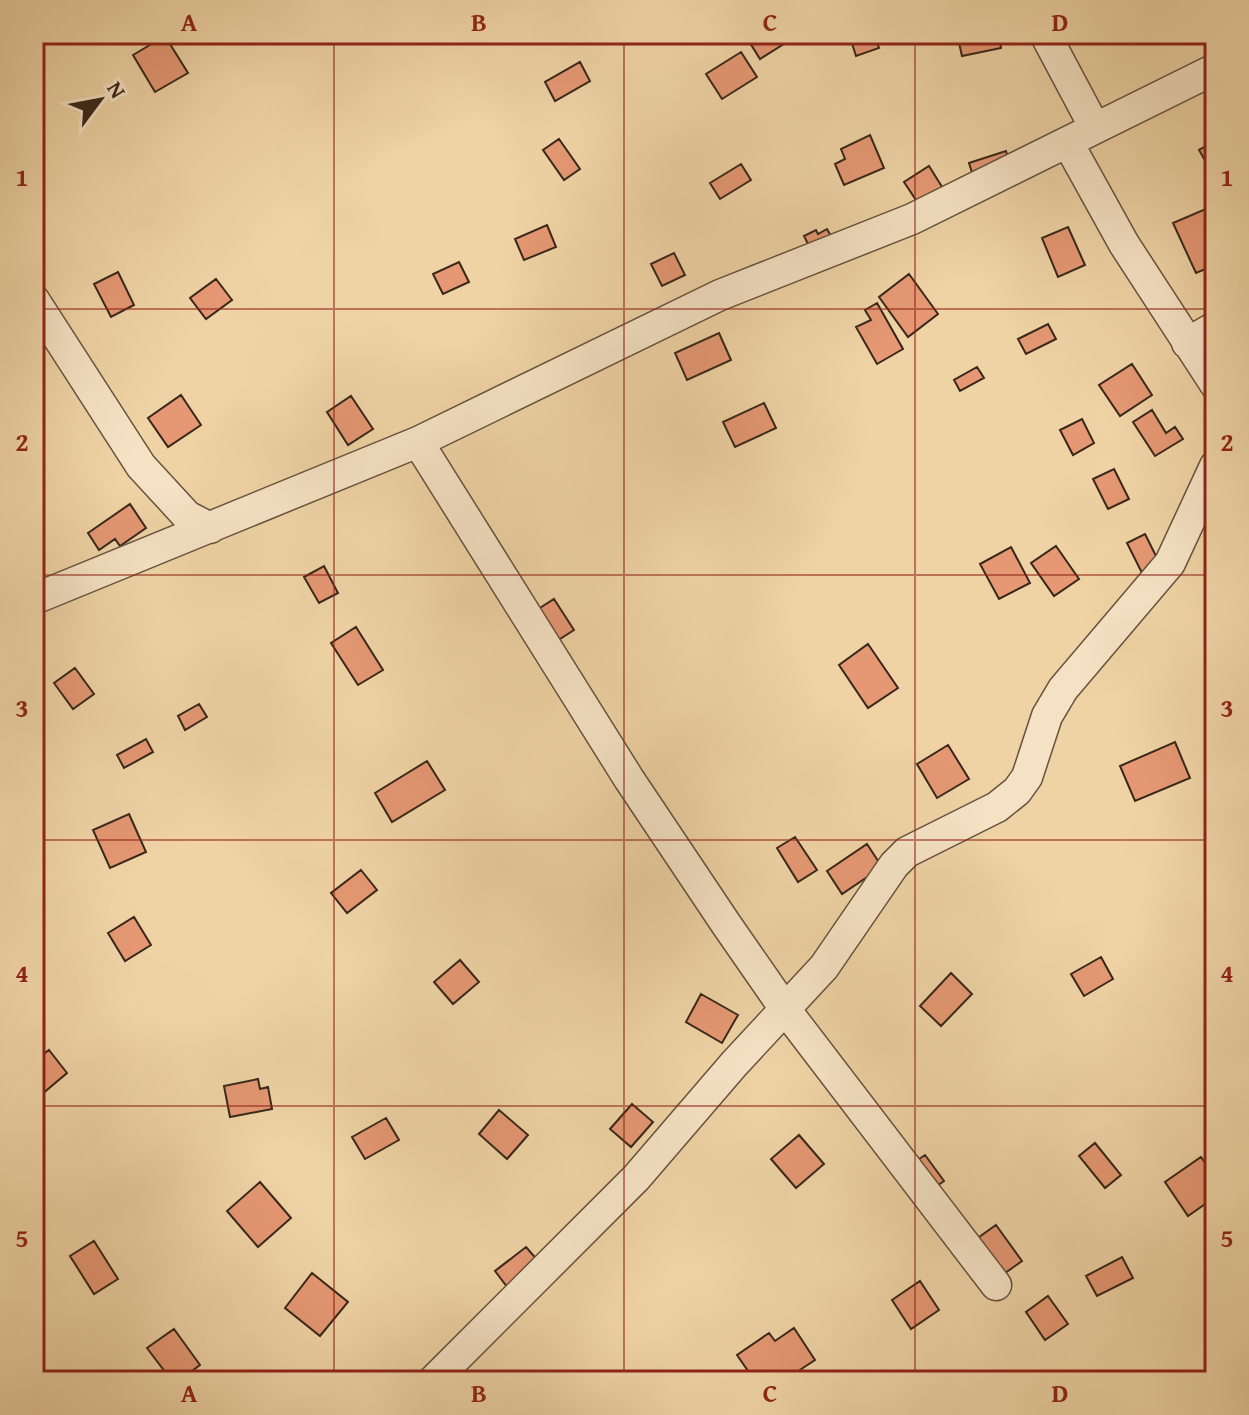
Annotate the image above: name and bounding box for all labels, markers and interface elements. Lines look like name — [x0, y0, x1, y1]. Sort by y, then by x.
text: A — [181, 2, 198, 41]
text: B — [471, 2, 487, 41]
text: C — [763, 2, 777, 41]
text: D — [1052, 2, 1068, 41]
north arrow — [60, 60, 140, 140]
text: N — [99, 75, 135, 104]
text: 1 — [15, 157, 29, 196]
text: 1 — [1220, 157, 1234, 196]
text: 2 — [15, 422, 29, 461]
text: 2 — [1220, 422, 1234, 461]
text: 3 — [15, 688, 29, 727]
text: 3 — [1220, 688, 1234, 727]
text: 4 — [15, 953, 29, 992]
text: 4 — [1220, 953, 1234, 992]
text: 5 — [15, 1218, 29, 1257]
text: 5 — [1220, 1218, 1234, 1257]
text: A — [181, 1373, 198, 1412]
text: B — [471, 1373, 487, 1412]
text: C — [763, 1373, 777, 1412]
text: D — [1052, 1373, 1068, 1412]

